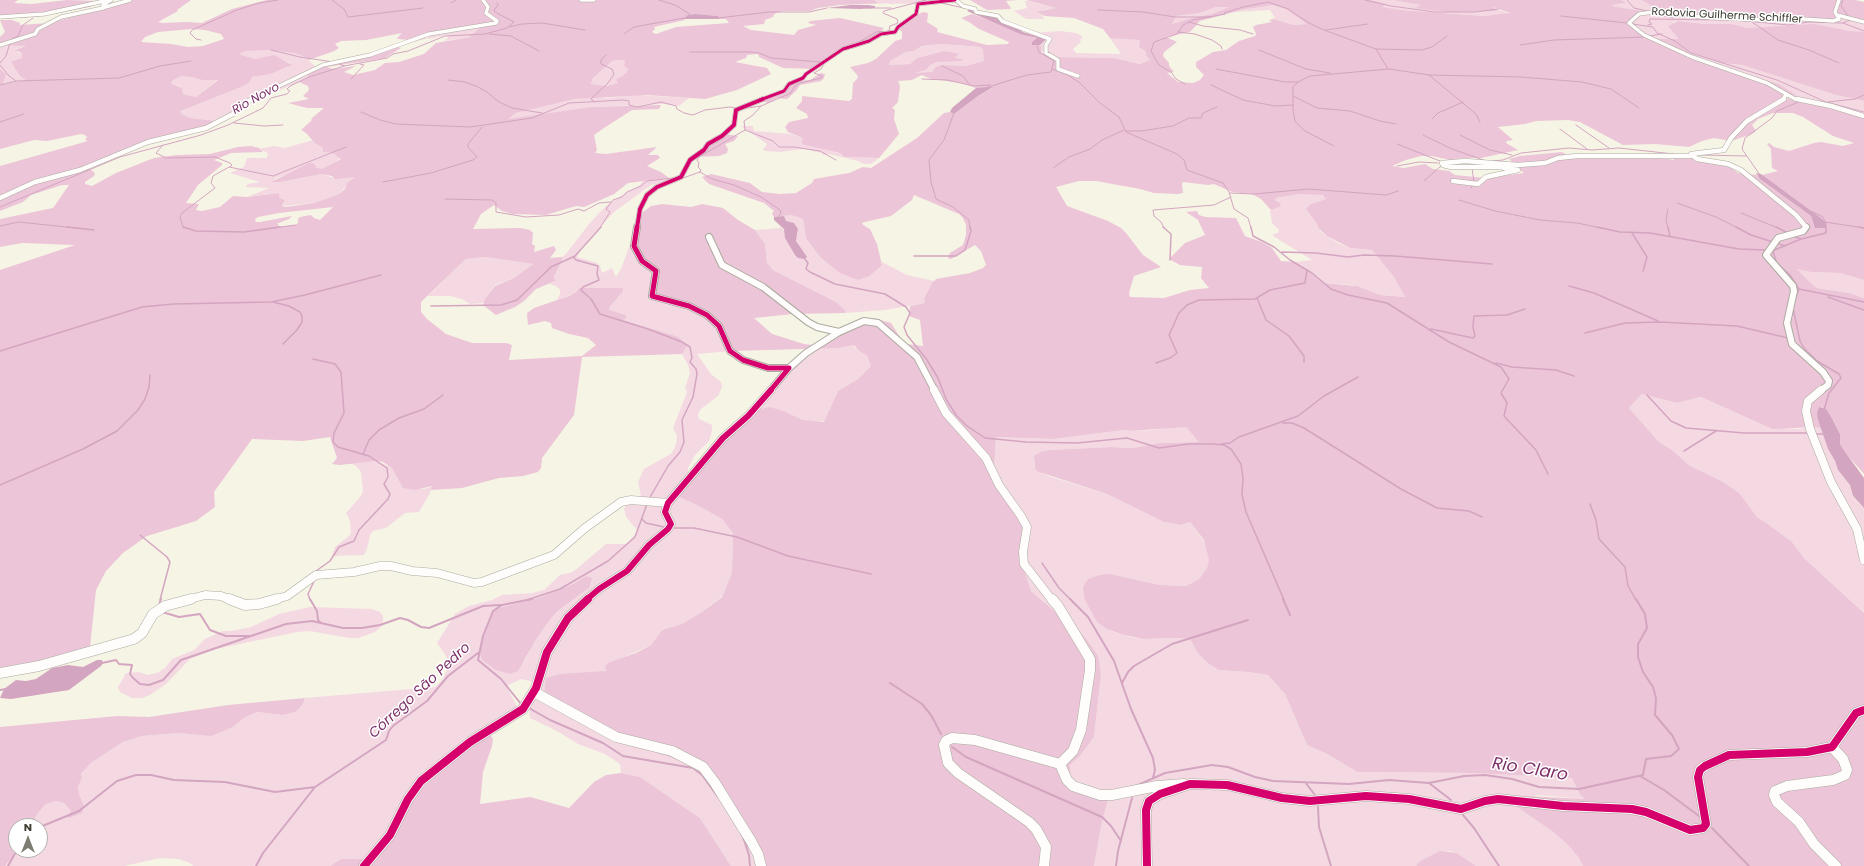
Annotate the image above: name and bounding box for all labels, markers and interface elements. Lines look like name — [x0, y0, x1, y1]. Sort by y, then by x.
street label: Rodovia Guilherme Schiffler — [1651, 5, 1803, 27]
water label: Rio Novo — [230, 80, 282, 118]
water label: Córrego São Pedro — [366, 640, 474, 742]
water label: Rio Claro — [1491, 754, 1569, 786]
north arrow — [8, 818, 48, 858]
text: N — [24, 819, 32, 835]

